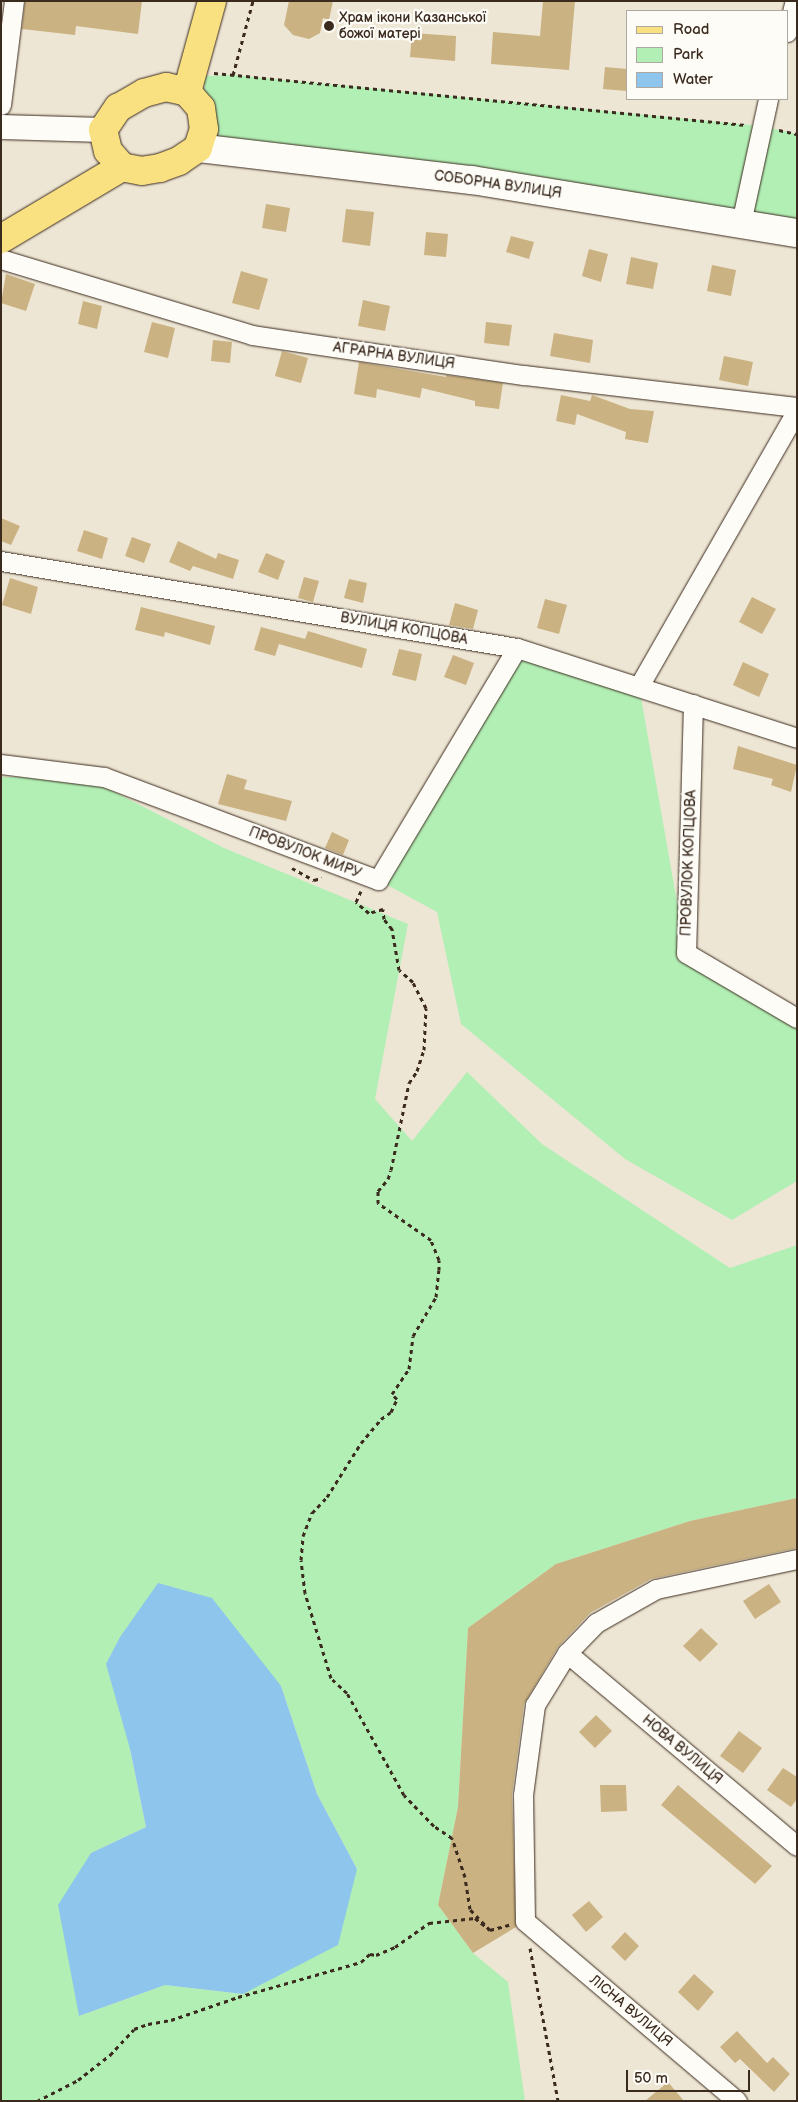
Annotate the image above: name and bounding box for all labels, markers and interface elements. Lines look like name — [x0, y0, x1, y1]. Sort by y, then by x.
place label: Храм ікони Казанської божої матері — [339, 10, 486, 42]
legend — [626, 10, 788, 100]
marker: Храм ікони Казанської божої матері — [323, 20, 335, 32]
text: Road — [673, 20, 709, 39]
text: Park — [673, 45, 703, 64]
text: Water — [673, 70, 713, 89]
street label: СОБОРНА ВУЛИЦЯ — [433, 168, 563, 202]
street label: АГРАРНА ВУЛИЦЯ — [332, 339, 456, 373]
street label: ВУЛИЦЯ КОПЦОВА — [339, 610, 469, 648]
street label: ПРОВУЛОК КОПЦОВА — [678, 789, 700, 937]
street label: ПРОВУЛОК МИРУ — [246, 824, 364, 882]
street label: НОВА ВУЛИЦЯ — [639, 1712, 725, 1788]
street label: ЛІСНА ВУЛИЦЯ — [586, 1972, 676, 2050]
scale bar — [628, 2060, 752, 2092]
text: 50 m — [634, 2069, 668, 2088]

